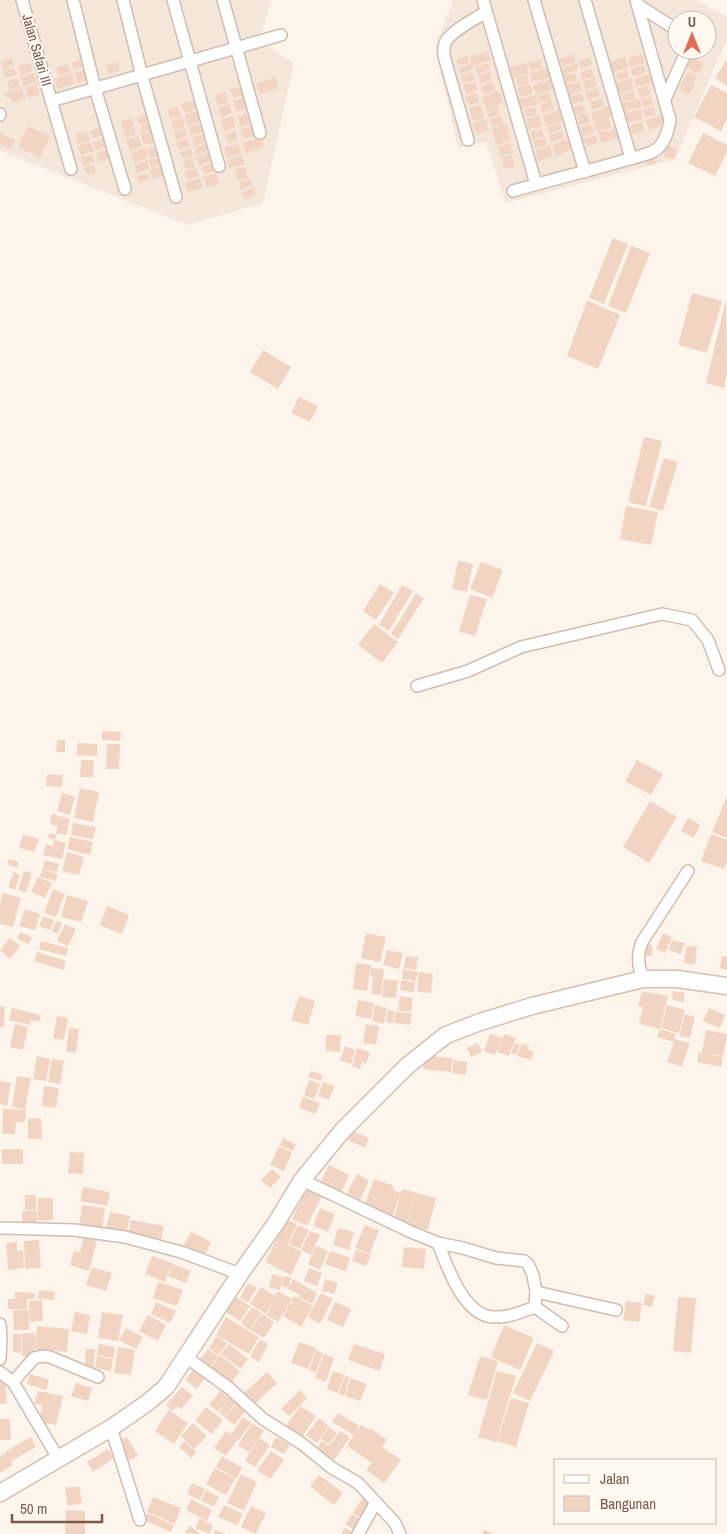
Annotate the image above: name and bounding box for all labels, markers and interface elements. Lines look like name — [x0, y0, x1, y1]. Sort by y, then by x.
north arrow — [667, 10, 717, 60]
street label: Jalan Safari III — [18, 12, 56, 88]
text: U — [688, 13, 696, 31]
legend — [554, 1459, 717, 1524]
text: Jalan — [600, 1468, 629, 1489]
scale bar — [12, 1492, 102, 1524]
text: Bangunan — [600, 1493, 656, 1514]
text: 50 m — [20, 1498, 47, 1519]

